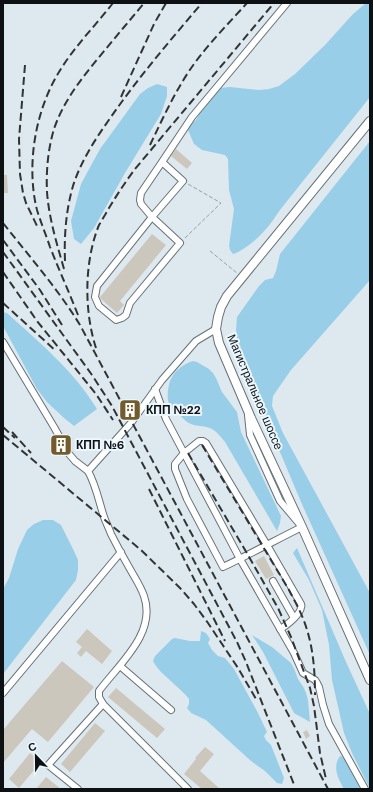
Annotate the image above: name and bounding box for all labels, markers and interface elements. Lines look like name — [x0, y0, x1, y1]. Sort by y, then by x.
street label: Магистральное шоссе — [223, 332, 287, 453]
building icon: КПП №22 — [117, 397, 143, 423]
place label: КПП №22 — [146, 402, 201, 418]
building icon: КПП №6 — [48, 432, 74, 458]
place label: КПП №6 — [76, 437, 124, 453]
north arrow — [16, 736, 56, 776]
text: С — [26, 739, 39, 755]

